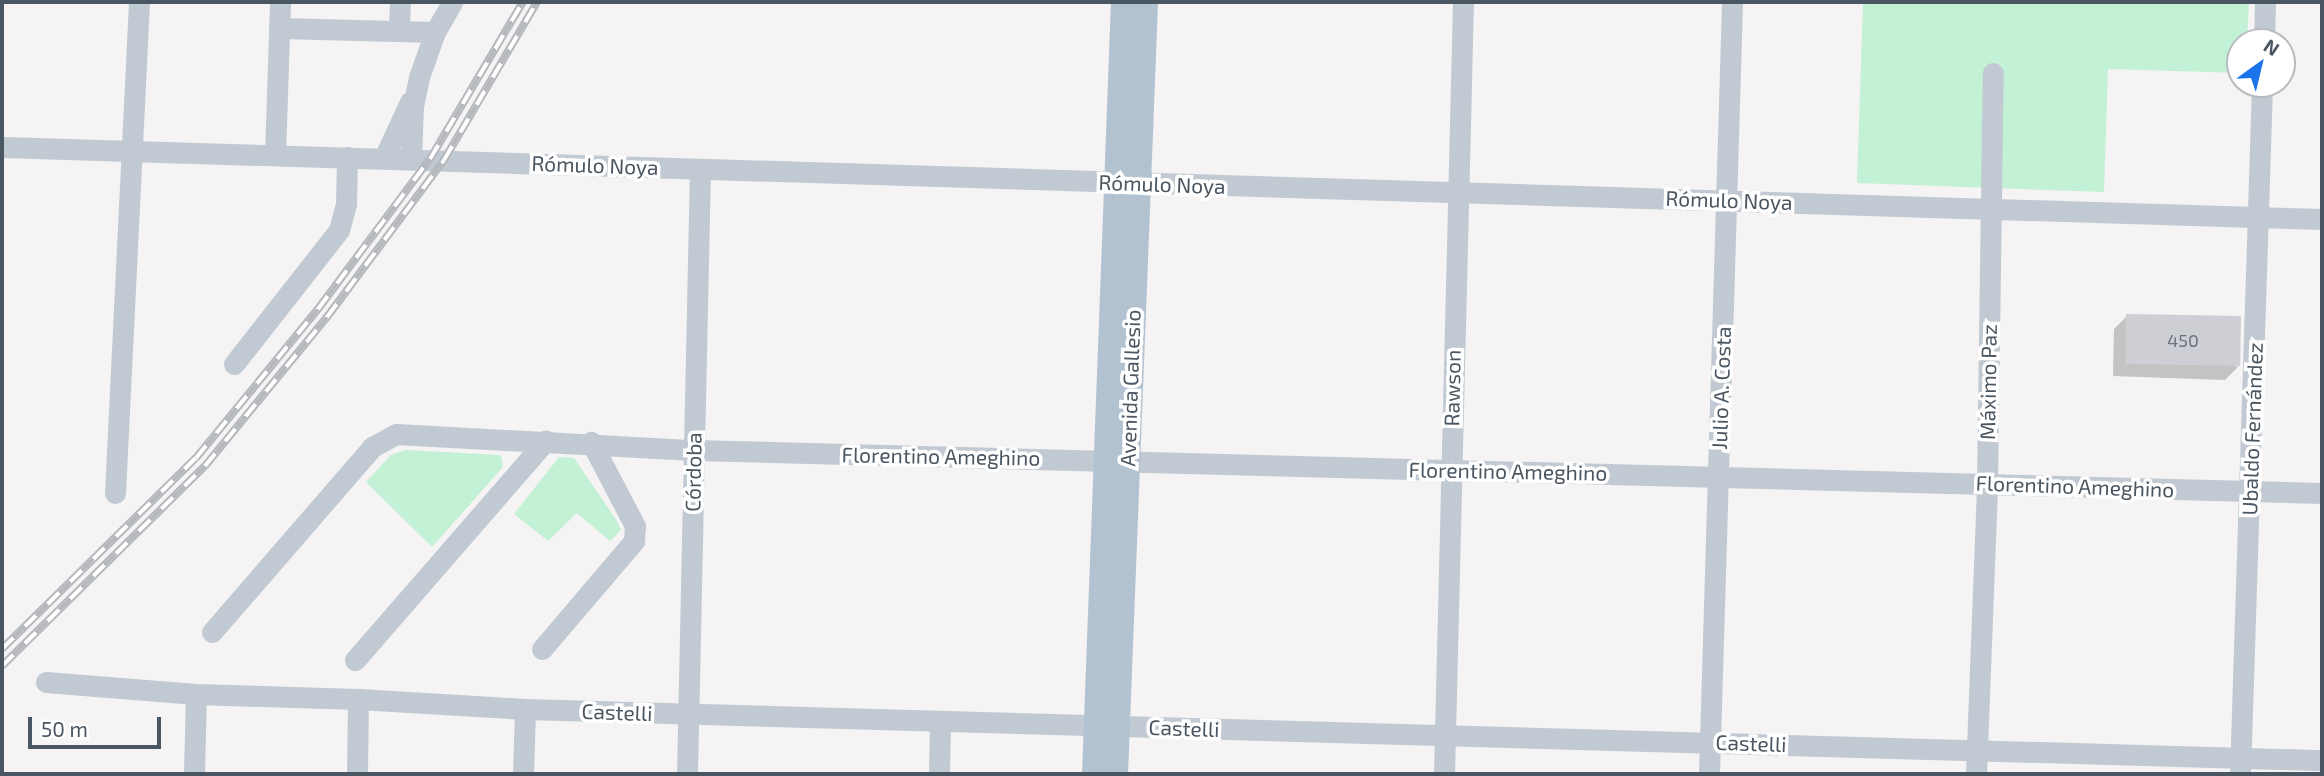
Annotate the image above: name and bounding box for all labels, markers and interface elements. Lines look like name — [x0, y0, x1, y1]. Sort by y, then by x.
north arrow — [2226, 28, 2296, 98]
text: N — [2260, 33, 2284, 60]
street label: Rómulo Noya — [531, 150, 659, 180]
street label: Rómulo Noya — [1098, 169, 1226, 199]
street label: Rómulo Noya — [1665, 185, 1793, 215]
street label: Avenida Gallesio — [1115, 309, 1145, 467]
street label: Máximo Paz — [1974, 324, 2002, 440]
street label: Julio A. Costa — [1706, 326, 1736, 450]
house number: 450 — [2167, 329, 2199, 351]
street label: Ubaldo Fernández — [2236, 342, 2268, 516]
street label: Rawson — [1439, 349, 1465, 427]
street label: Córdoba — [680, 432, 706, 512]
street label: Florentino Ameghino — [841, 442, 1041, 470]
street label: Florentino Ameghino — [1408, 457, 1608, 485]
street label: Florentino Ameghino — [1975, 470, 2175, 502]
street label: Castelli — [581, 698, 653, 726]
scale bar — [32, 702, 164, 746]
street label: Castelli — [1148, 714, 1220, 742]
text: 50 m — [41, 716, 88, 741]
street label: Castelli — [1715, 729, 1787, 757]

